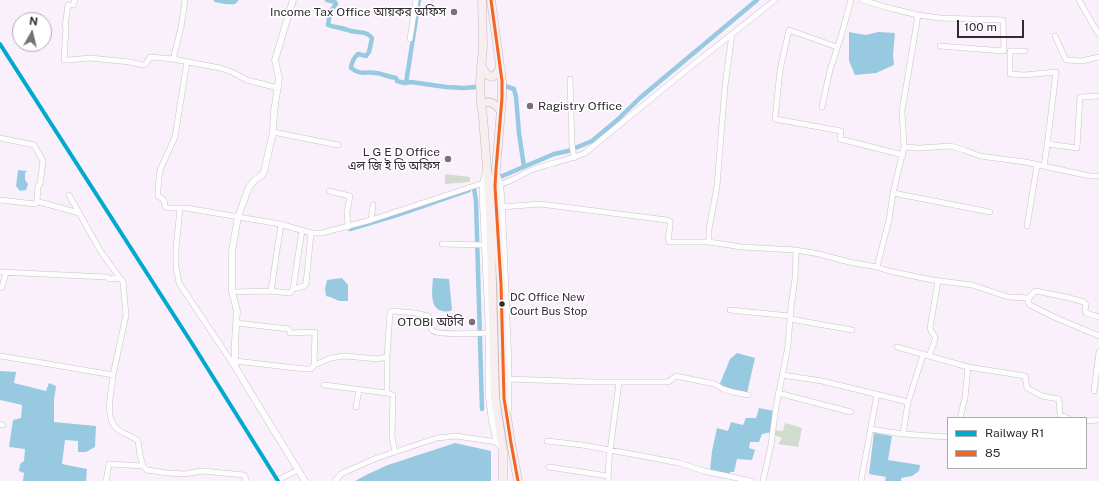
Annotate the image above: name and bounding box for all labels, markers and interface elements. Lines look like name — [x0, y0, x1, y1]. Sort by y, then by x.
place label: Income Tax Office আয়কর অফিস — [270, 5, 446, 19]
marker: Income Tax Office আয়কর অফিস — [449, 7, 459, 17]
north arrow — [12, 12, 52, 52]
scale bar — [959, 12, 1026, 38]
text: N — [28, 15, 39, 28]
text: 100 m — [964, 20, 997, 34]
place label: Ragistry Office — [538, 99, 622, 113]
marker: Ragistry Office — [525, 101, 535, 111]
place label: L G E D Office এল জি ই ডি অফিস — [348, 145, 440, 173]
marker: L G E D Office এল জি ই ডি অফিস — [443, 154, 453, 164]
place label: DC Office New Court Bus Stop — [510, 291, 587, 317]
marker: DC Office New Court Bus Stop — [497, 299, 507, 309]
place label: OTOBI অটবি — [397, 315, 464, 329]
marker: OTOBI অটবি — [467, 317, 477, 327]
legend — [947, 417, 1087, 469]
text: Railway R1 — [985, 426, 1044, 440]
text: 85 — [985, 446, 1000, 460]

